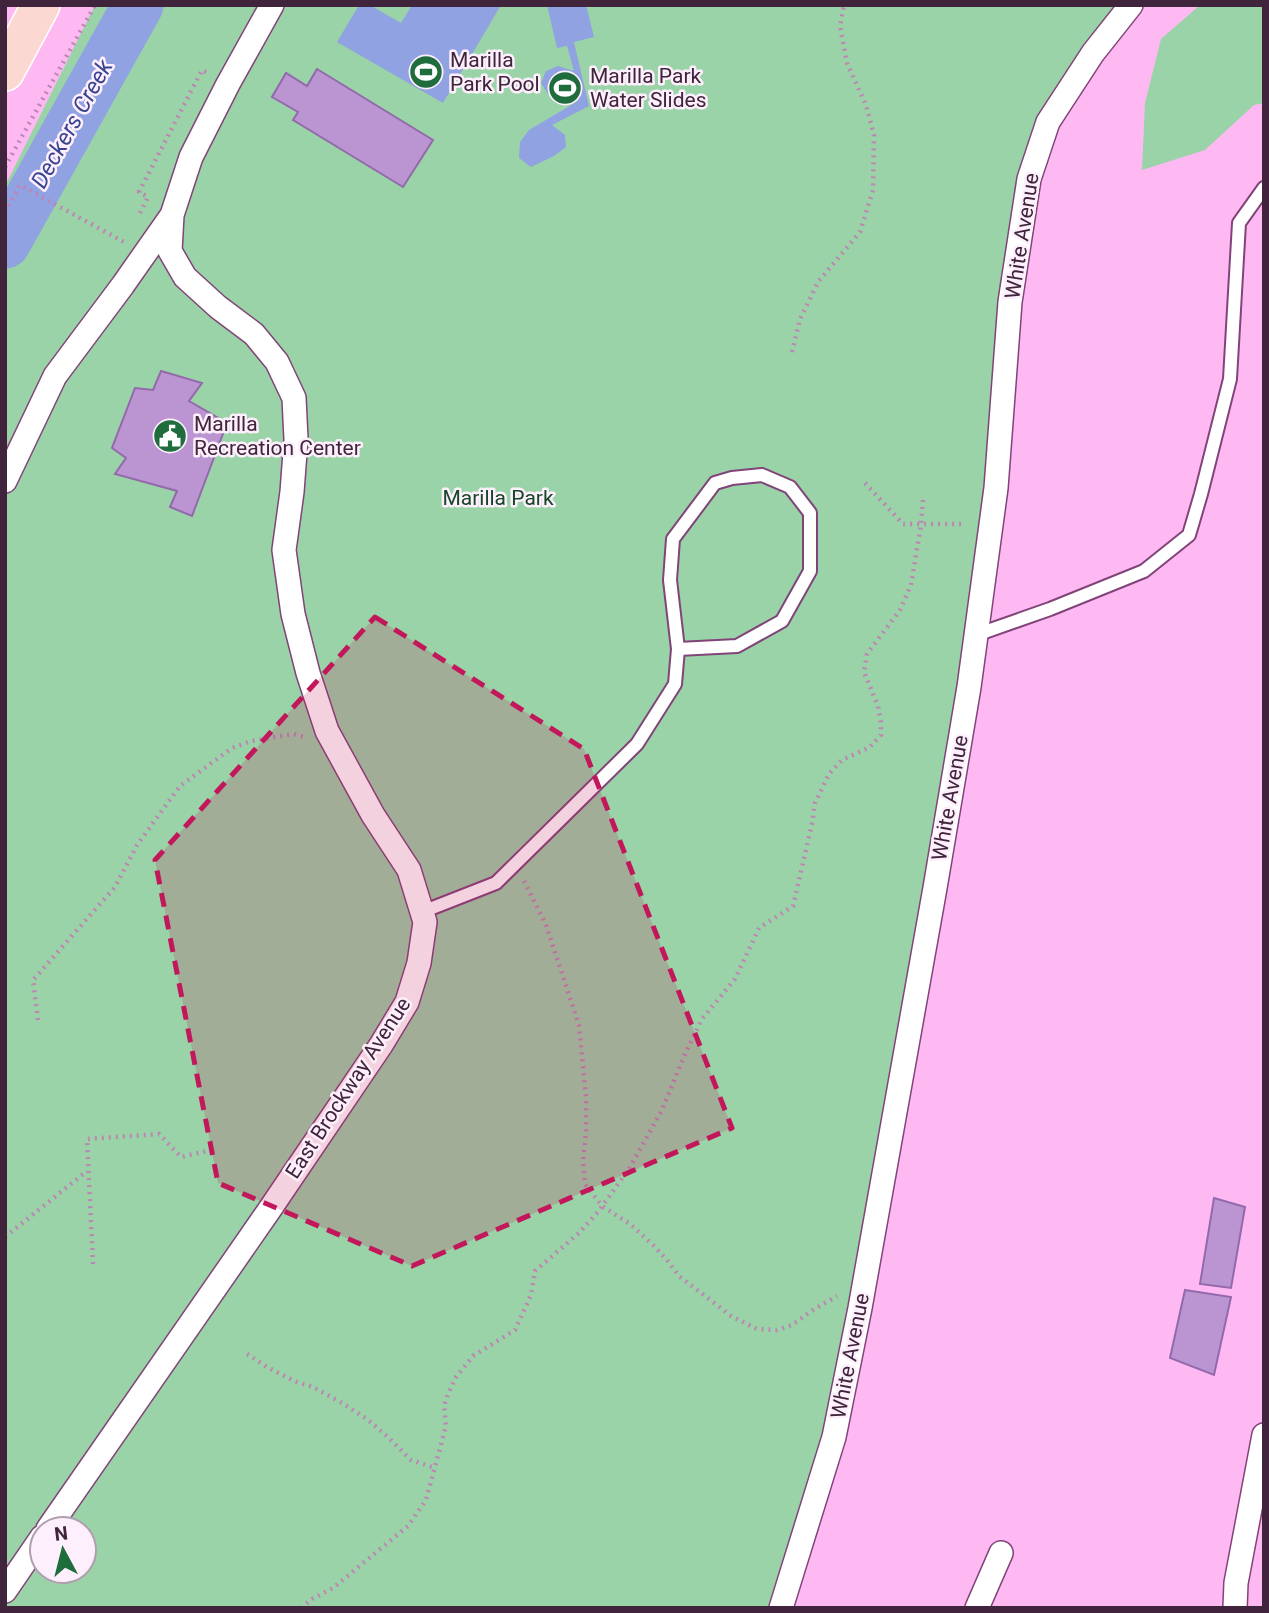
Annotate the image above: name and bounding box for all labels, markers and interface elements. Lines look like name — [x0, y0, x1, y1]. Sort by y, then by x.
place label: Marilla Park Pool — [450, 48, 540, 96]
sports icon: Marilla Park Pool — [407, 53, 445, 91]
water label: Deckers Creek — [26, 54, 119, 193]
place label: Marilla Park Water Slides — [590, 64, 707, 112]
sports icon: Marilla Park Water Slides — [546, 69, 584, 107]
street label: White Avenue — [1000, 171, 1044, 301]
place label: Marilla Recreation Center — [194, 412, 361, 460]
public building icon: Marilla Recreation Center — [151, 417, 189, 455]
park label: Marilla Park — [442, 486, 554, 510]
street label: White Avenue — [927, 733, 973, 863]
street label: East Brockway Avenue — [281, 993, 415, 1183]
street label: White Avenue — [826, 1291, 874, 1421]
north arrow — [28, 1515, 98, 1585]
text: N — [53, 1521, 69, 1546]

